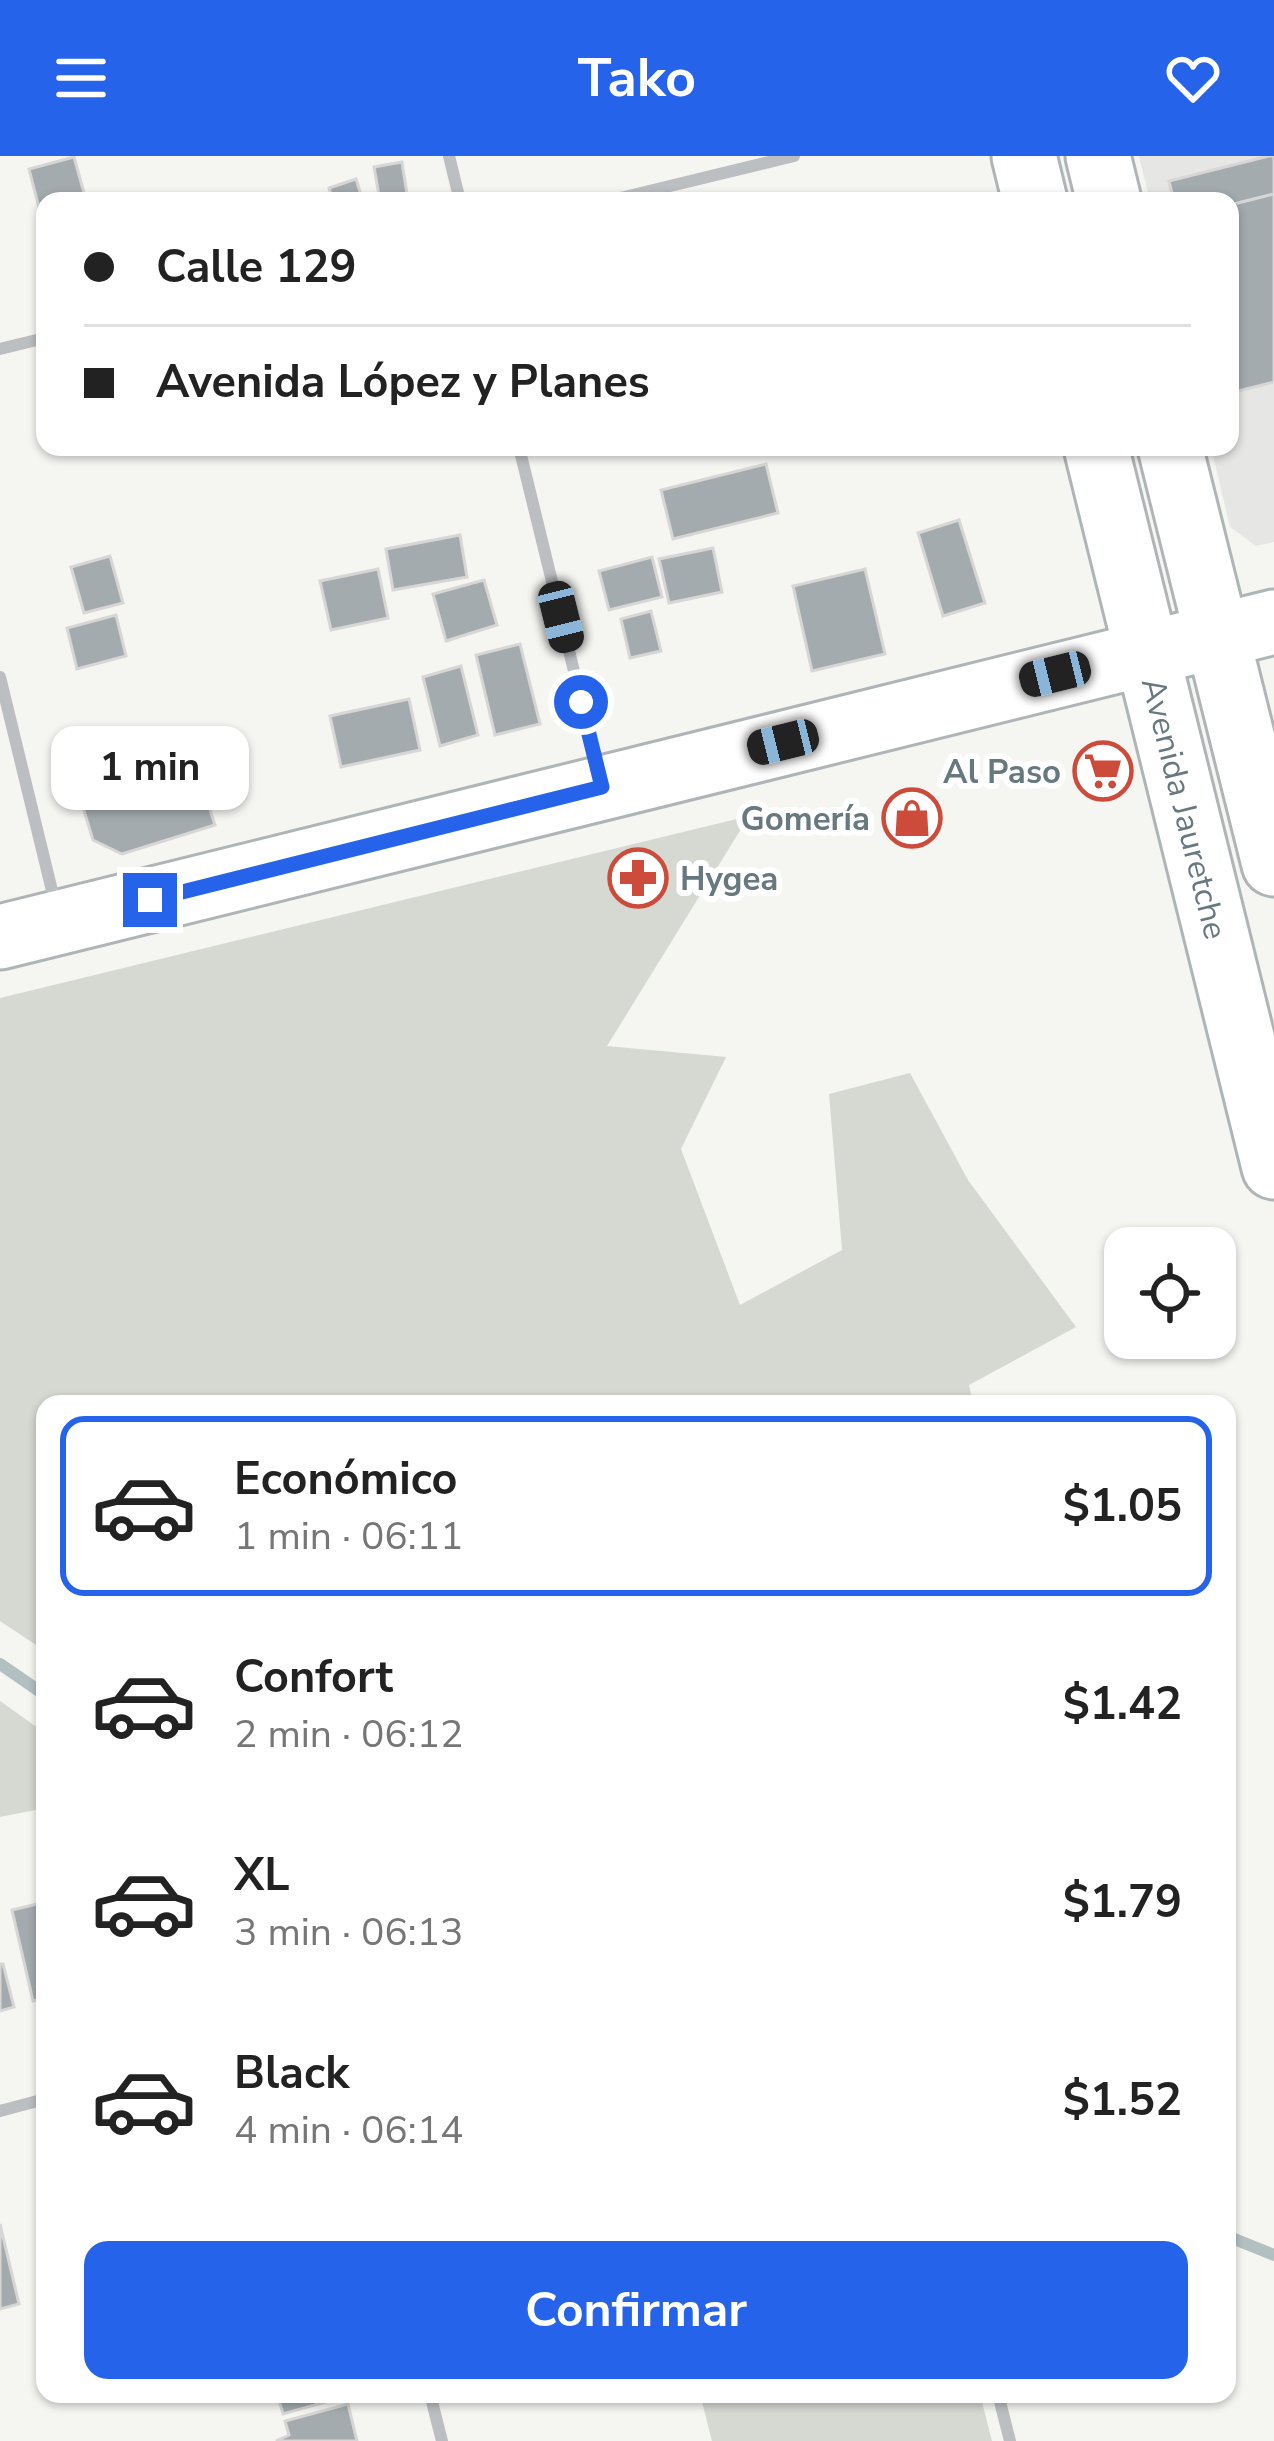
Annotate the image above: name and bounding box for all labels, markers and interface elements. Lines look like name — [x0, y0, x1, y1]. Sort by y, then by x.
text: Tako — [578, 41, 696, 115]
icon: menu — [48, 45, 114, 111]
icon: heart — [1160, 45, 1226, 111]
text: Calle 129 — [156, 237, 356, 298]
text: Avenida López y Planes — [156, 352, 650, 413]
car — [535, 578, 587, 656]
car — [1016, 648, 1094, 700]
street label: Avenida Jauretche — [1130, 673, 1238, 944]
route start — [554, 675, 608, 729]
car — [744, 716, 822, 768]
callout: 1 min — [51, 726, 249, 810]
supermarket icon: Al Paso — [1072, 740, 1134, 802]
text: 1 min — [100, 741, 200, 794]
place label: Al Paso — [943, 750, 1061, 795]
shop icon: Gomería — [881, 787, 943, 849]
place label: Gomería — [740, 797, 870, 842]
pharmacy icon: Hygea — [607, 847, 669, 909]
place label: Hygea — [680, 857, 778, 902]
route end — [123, 873, 177, 927]
map controls — [1104, 1227, 1236, 1359]
button: locate — [1104, 1227, 1236, 1359]
text: Económico — [234, 1449, 457, 1510]
icon: car — [90, 1452, 198, 1560]
text: $1.05 — [1063, 1476, 1182, 1537]
text: 1 min · 06:11 — [234, 1510, 463, 1563]
text: Confort — [234, 1647, 393, 1708]
icon: car — [90, 1650, 198, 1758]
text: $1.42 — [1063, 1674, 1182, 1735]
text: 2 min · 06:12 — [234, 1708, 463, 1761]
text: XL — [234, 1845, 290, 1906]
icon: car — [90, 1848, 198, 1956]
text: $1.79 — [1063, 1872, 1182, 1933]
text: 3 min · 06:13 — [234, 1906, 463, 1959]
text: Black — [234, 2043, 349, 2104]
icon: car — [90, 2046, 198, 2154]
text: $1.52 — [1063, 2070, 1182, 2131]
text: 4 min · 06:14 — [234, 2104, 463, 2157]
button: Confirmar — [84, 2241, 1188, 2379]

